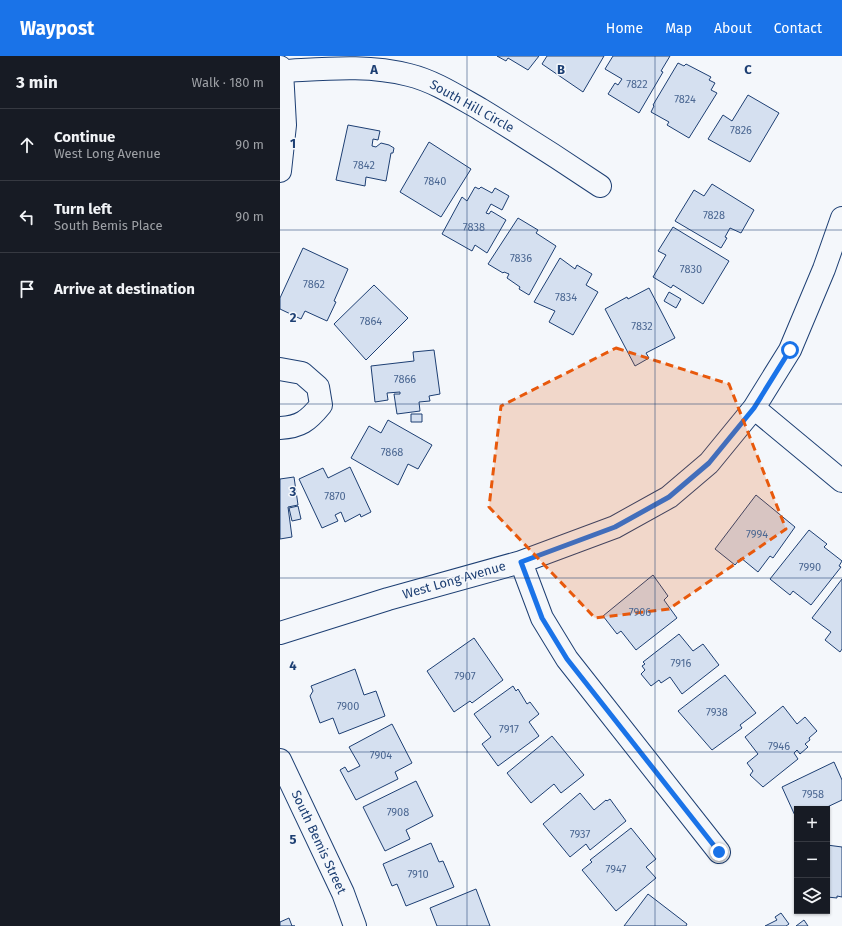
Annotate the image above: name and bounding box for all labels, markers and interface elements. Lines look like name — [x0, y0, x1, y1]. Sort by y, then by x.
text: Waypost — [20, 17, 94, 40]
text: Home — [606, 20, 643, 37]
text: Map — [665, 20, 692, 37]
text: About — [714, 20, 752, 37]
text: Contact — [774, 20, 822, 37]
text: A — [369, 62, 378, 77]
text: B — [557, 62, 565, 77]
text: C — [744, 62, 752, 77]
text: 3 min — [16, 72, 58, 93]
text: Walk · 180 m — [192, 75, 264, 90]
street label: South Hill Circle — [427, 77, 517, 135]
house number: 7822 — [626, 78, 648, 91]
house number: 7824 — [674, 93, 696, 106]
house number: 7826 — [730, 124, 752, 137]
text: Continue — [54, 128, 115, 146]
icon: ahead — [16, 134, 38, 156]
text: 1 — [290, 136, 296, 151]
text: 90 m — [235, 137, 264, 152]
text: West Long Avenue — [54, 146, 161, 161]
house number: 7842 — [353, 159, 375, 172]
house number: 7840 — [424, 175, 446, 188]
text: Turn left — [54, 200, 112, 218]
icon: left — [16, 206, 38, 228]
text: 90 m — [235, 209, 264, 224]
house number: 7828 — [703, 209, 725, 222]
text: South Bemis Place — [54, 218, 163, 233]
house number: 7838 — [463, 221, 485, 234]
house number: 7836 — [510, 252, 532, 265]
house number: 7830 — [680, 263, 702, 276]
icon: arrive — [16, 278, 38, 300]
house number: 7862 — [303, 278, 325, 291]
text: Arrive at destination — [54, 280, 195, 298]
house number: 7834 — [555, 291, 577, 304]
text: 2 — [290, 310, 297, 325]
house number: 7864 — [360, 315, 382, 328]
house number: 7832 — [631, 320, 653, 333]
route start — [781, 341, 799, 359]
house number: 7866 — [394, 373, 416, 386]
house number: 7868 — [381, 446, 403, 459]
text: 3 — [289, 484, 297, 499]
house number: 7870 — [324, 490, 346, 503]
house number: 7994 — [746, 528, 768, 541]
street label: West Long Avenue — [401, 558, 507, 602]
house number: 7990 — [799, 561, 821, 574]
house number: 7906 — [629, 606, 651, 619]
house number: 7916 — [671, 657, 692, 670]
text: 4 — [289, 658, 297, 673]
house number: 7907 — [454, 670, 476, 683]
house number: 7900 — [337, 700, 359, 713]
house number: 7938 — [706, 706, 728, 719]
house number: 7917 — [499, 723, 519, 736]
house number: 7946 — [768, 740, 790, 753]
house number: 7904 — [370, 749, 392, 762]
street label: South Bemis Street — [288, 788, 350, 896]
house number: 7958 — [802, 788, 824, 801]
house number: 7908 — [387, 806, 409, 819]
map controls — [794, 806, 830, 914]
button: + — [794, 806, 830, 842]
house number: 7937 — [570, 828, 590, 841]
text: 5 — [290, 832, 297, 847]
button: − — [794, 842, 830, 878]
route end — [710, 843, 728, 861]
house number: 7947 — [606, 863, 627, 876]
house number: 7910 — [407, 868, 429, 881]
button: layers — [794, 878, 830, 914]

